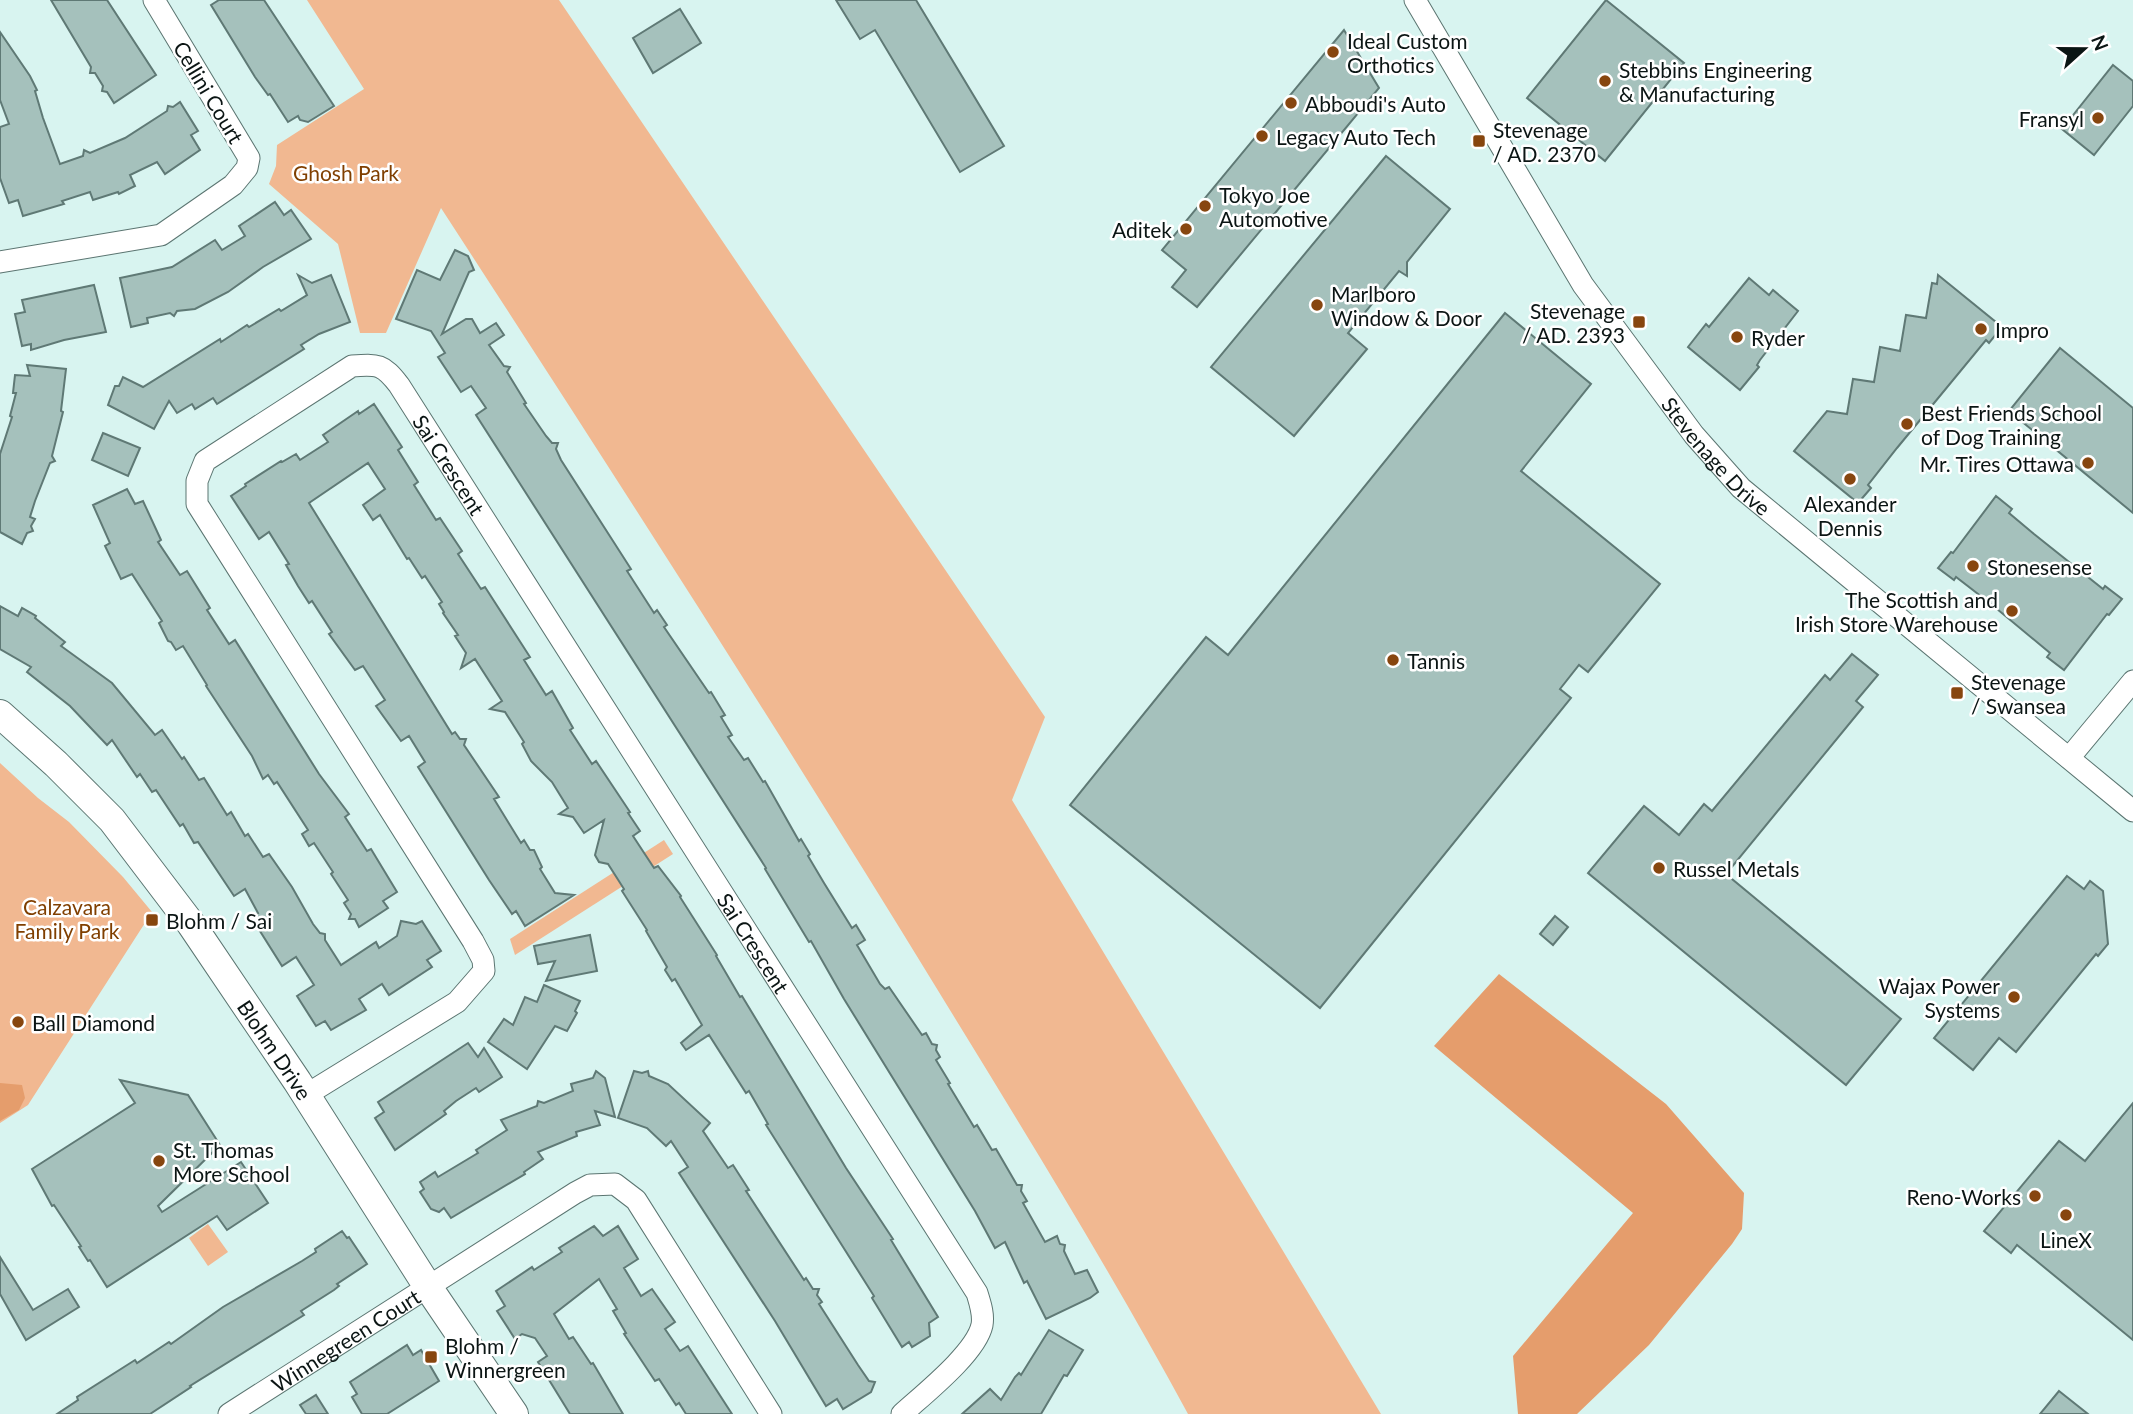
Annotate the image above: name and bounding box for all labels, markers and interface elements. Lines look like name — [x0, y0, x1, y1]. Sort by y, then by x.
north arrow — [2049, 14, 2119, 84]
place label: Ideal Custom Orthotics — [1347, 28, 1468, 77]
text: N — [2087, 32, 2114, 54]
street label: Cellini Court — [169, 36, 249, 148]
marker: Ideal Custom Orthotics — [1325, 44, 1341, 60]
place label: Stebbins Engineering & Manufacturing — [1619, 57, 1812, 106]
marker: Stebbins Engineering & Manufacturing — [1597, 73, 1613, 89]
place label: Abboudi's Auto — [1305, 91, 1446, 116]
marker: Abboudi's Auto — [1283, 95, 1299, 111]
place label: Fransyl — [2019, 106, 2084, 131]
marker: Fransyl — [2090, 110, 2106, 126]
place label: Stevenage / AD. 2370 — [1493, 117, 1596, 166]
place label: Legacy Auto Tech — [1276, 124, 1436, 149]
marker: Legacy Auto Tech — [1254, 128, 1270, 144]
marker: Stevenage / AD. 2370 — [1471, 133, 1487, 149]
park label: Ghosh Park — [293, 160, 399, 185]
place label: Tokyo Joe Automotive — [1219, 182, 1328, 231]
marker: Tokyo Joe Automotive — [1197, 198, 1213, 214]
place label: Aditek — [1112, 217, 1172, 242]
marker: Aditek — [1178, 221, 1194, 237]
place label: Marlboro Window & Door — [1331, 281, 1482, 330]
marker: Marlboro Window & Door — [1309, 297, 1325, 313]
place label: Stevenage / AD. 2393 — [1522, 298, 1625, 347]
marker: Stevenage / AD. 2393 — [1631, 314, 1647, 330]
place label: Impro — [1995, 317, 2049, 342]
marker: Impro — [1973, 321, 1989, 337]
place label: Ryder — [1751, 325, 1805, 350]
marker: Ryder — [1729, 329, 1745, 345]
street label: Stevenage Drive — [1657, 392, 1776, 520]
place label: Best Friends School of Dog Training — [1921, 400, 2102, 449]
street label: Sai Crescent — [408, 410, 491, 519]
marker: Best Friends School of Dog Training — [1899, 416, 1915, 432]
place label: Mr. Tires Ottawa — [1920, 451, 2074, 476]
marker: Mr. Tires Ottawa — [2080, 455, 2096, 471]
marker: Alexander Dennis — [1842, 471, 1858, 487]
place label: Alexander Dennis — [1803, 491, 1897, 540]
place label: Stonesense — [1987, 554, 2092, 579]
marker: Stonesense — [1965, 558, 1981, 574]
place label: The Scottish and Irish Store Warehouse — [1795, 587, 1998, 636]
marker: The Scottish and Irish Store Warehouse — [2004, 603, 2020, 619]
place label: Tannis — [1407, 648, 1465, 673]
marker: Tannis — [1385, 652, 1401, 668]
place label: Stevenage / Swansea — [1971, 669, 2066, 718]
marker: Stevenage / Swansea — [1949, 685, 1965, 701]
place label: Russel Metals — [1673, 856, 1799, 881]
marker: Russel Metals — [1651, 860, 1667, 876]
street label: Sai Crescent — [713, 888, 795, 998]
park label: Calzavara Family Park — [15, 894, 120, 943]
place label: Blohm / Sai — [166, 908, 272, 933]
marker: Blohm / Sai — [144, 912, 160, 928]
place label: Wajax Power Systems — [1879, 973, 2000, 1022]
marker: Wajax Power Systems — [2006, 989, 2022, 1005]
street label: Blohm Drive — [233, 995, 318, 1104]
place label: Ball Diamond — [32, 1010, 155, 1035]
marker: Ball Diamond — [10, 1014, 26, 1030]
place label: St. Thomas More School — [173, 1137, 290, 1186]
marker: St. Thomas More School — [151, 1153, 167, 1169]
place label: Reno-Works — [1906, 1184, 2021, 1209]
marker: Reno-Works — [2027, 1188, 2043, 1204]
marker: LineX — [2058, 1207, 2074, 1223]
place label: LineX — [2040, 1227, 2092, 1252]
street label: Winnegreen Court — [266, 1283, 425, 1396]
place label: Blohm / Winnergreen — [445, 1333, 566, 1382]
marker: Blohm / Winnergreen — [423, 1349, 439, 1365]

